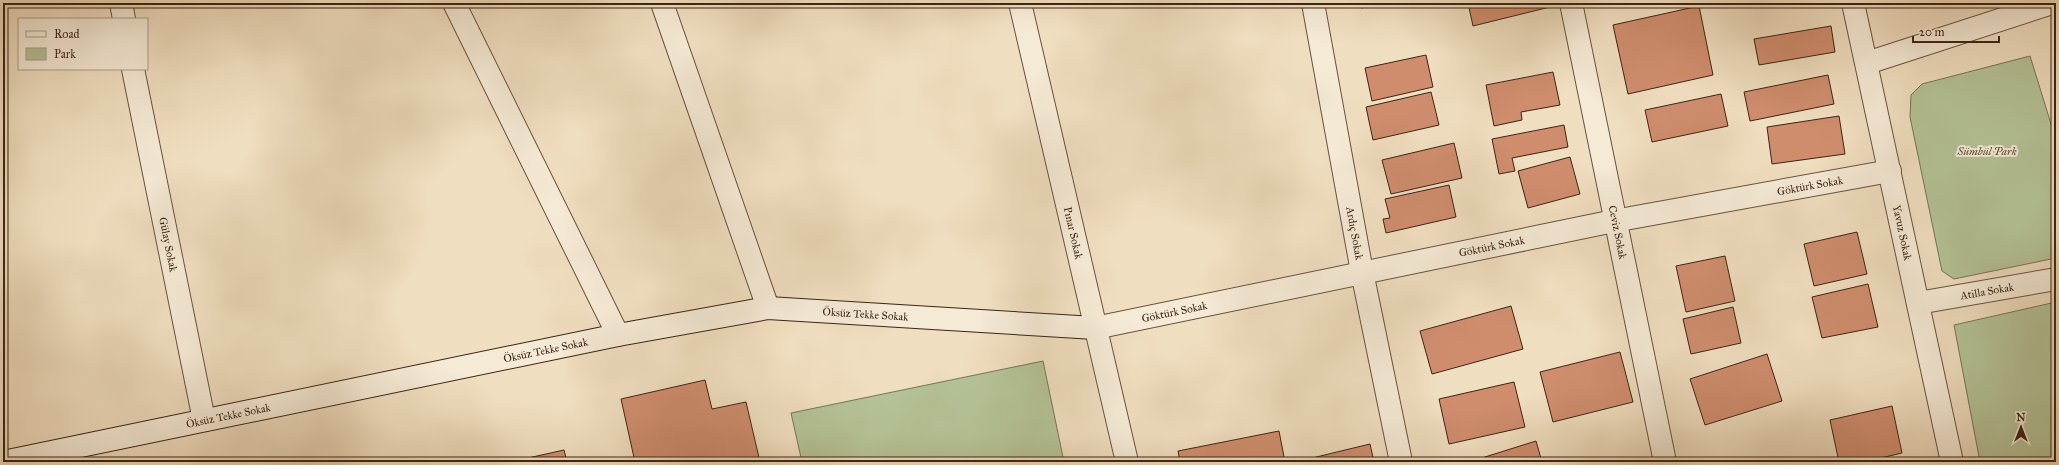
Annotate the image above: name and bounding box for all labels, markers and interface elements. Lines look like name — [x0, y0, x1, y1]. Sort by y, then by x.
legend — [18, 18, 148, 70]
scale bar — [1913, 18, 1999, 44]
text: 20 m — [1919, 25, 1945, 39]
text: Road — [54, 27, 80, 41]
text: Park — [54, 47, 76, 61]
park label: Sümbül Park — [1956, 145, 2017, 158]
street label: Göktürk Sokak — [1776, 173, 1845, 198]
street label: Ceviz Sokak — [1606, 204, 1630, 261]
street label: Yavuz Sokak — [1890, 204, 1915, 262]
street label: Pınar Sokak — [1061, 205, 1086, 261]
street label: Ardıç Sokak — [1344, 205, 1366, 262]
street label: Gülay Sokak — [157, 216, 181, 274]
street label: Göktürk Sokak — [1458, 233, 1527, 259]
street label: Atilla Sokak — [1958, 280, 2016, 302]
street label: Göktürk Sokak — [1140, 298, 1209, 325]
street label: Öksüz Tekke Sokak — [822, 304, 910, 323]
street label: Öksüz Tekke Sokak — [502, 335, 590, 365]
street label: Öksüz Tekke Sokak — [185, 400, 272, 431]
north arrow — [2001, 407, 2041, 447]
text: N — [2016, 411, 2026, 424]

